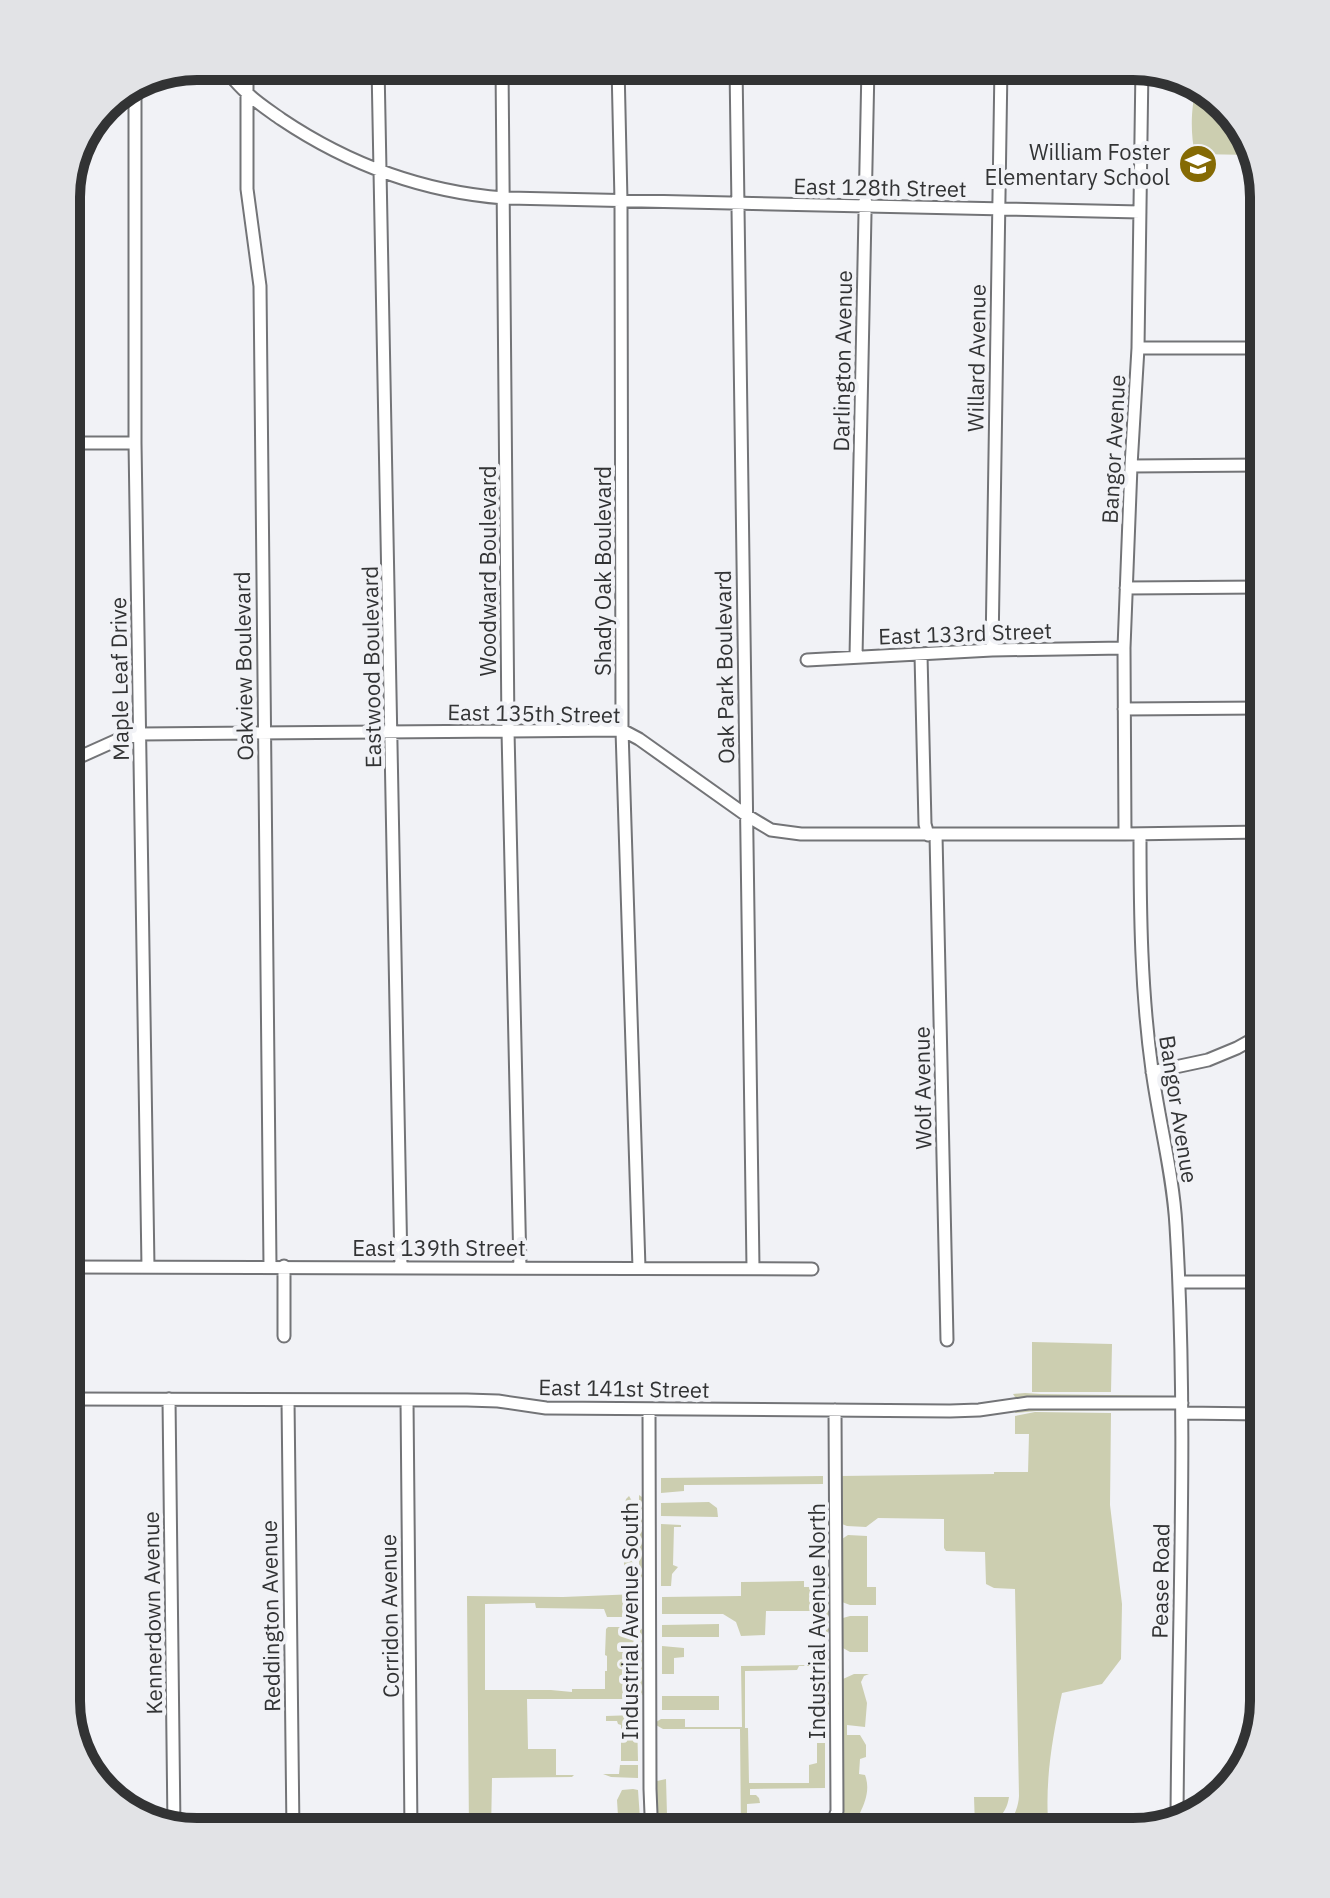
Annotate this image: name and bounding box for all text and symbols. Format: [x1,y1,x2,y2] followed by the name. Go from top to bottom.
[984,137,1170,191] place label: William Foster Elementary School
[1177,143,1219,185] school or university icon: William Foster Elementary School
[793,171,967,203] street label: East 128th Street
[826,270,858,452] street label: Darlington Avenue
[960,284,992,432] street label: Willard Avenue
[1095,374,1131,524] street label: Bangor Avenue
[473,465,502,677] street label: Woodward Boulevard
[588,466,617,676] street label: Shady Oak Boulevard
[355,566,387,768] street label: Eastwood Boulevard
[708,570,740,764] street label: Oak Park Boulevard
[227,571,259,761] street label: Oakview Boulevard
[103,597,135,761] street label: Maple Leaf Drive
[878,615,1052,651] street label: East 133rd Street
[447,697,621,729] street label: East 135th Street
[906,1026,938,1150] street label: Wolf Avenue
[1153,1033,1205,1185] street label: Bangor Avenue
[352,1233,526,1262] street label: East 139th Street
[538,1372,710,1404] street label: East 141st Street
[615,1502,644,1740] street label: Industrial Avenue South
[802,1503,831,1739] street label: Industrial Avenue North
[136,1511,168,1715] street label: Kennerdown Avenue
[254,1520,286,1712] street label: Reddington Avenue
[1144,1523,1176,1639] street label: Pease Road
[373,1534,405,1698] street label: Corridon Avenue

